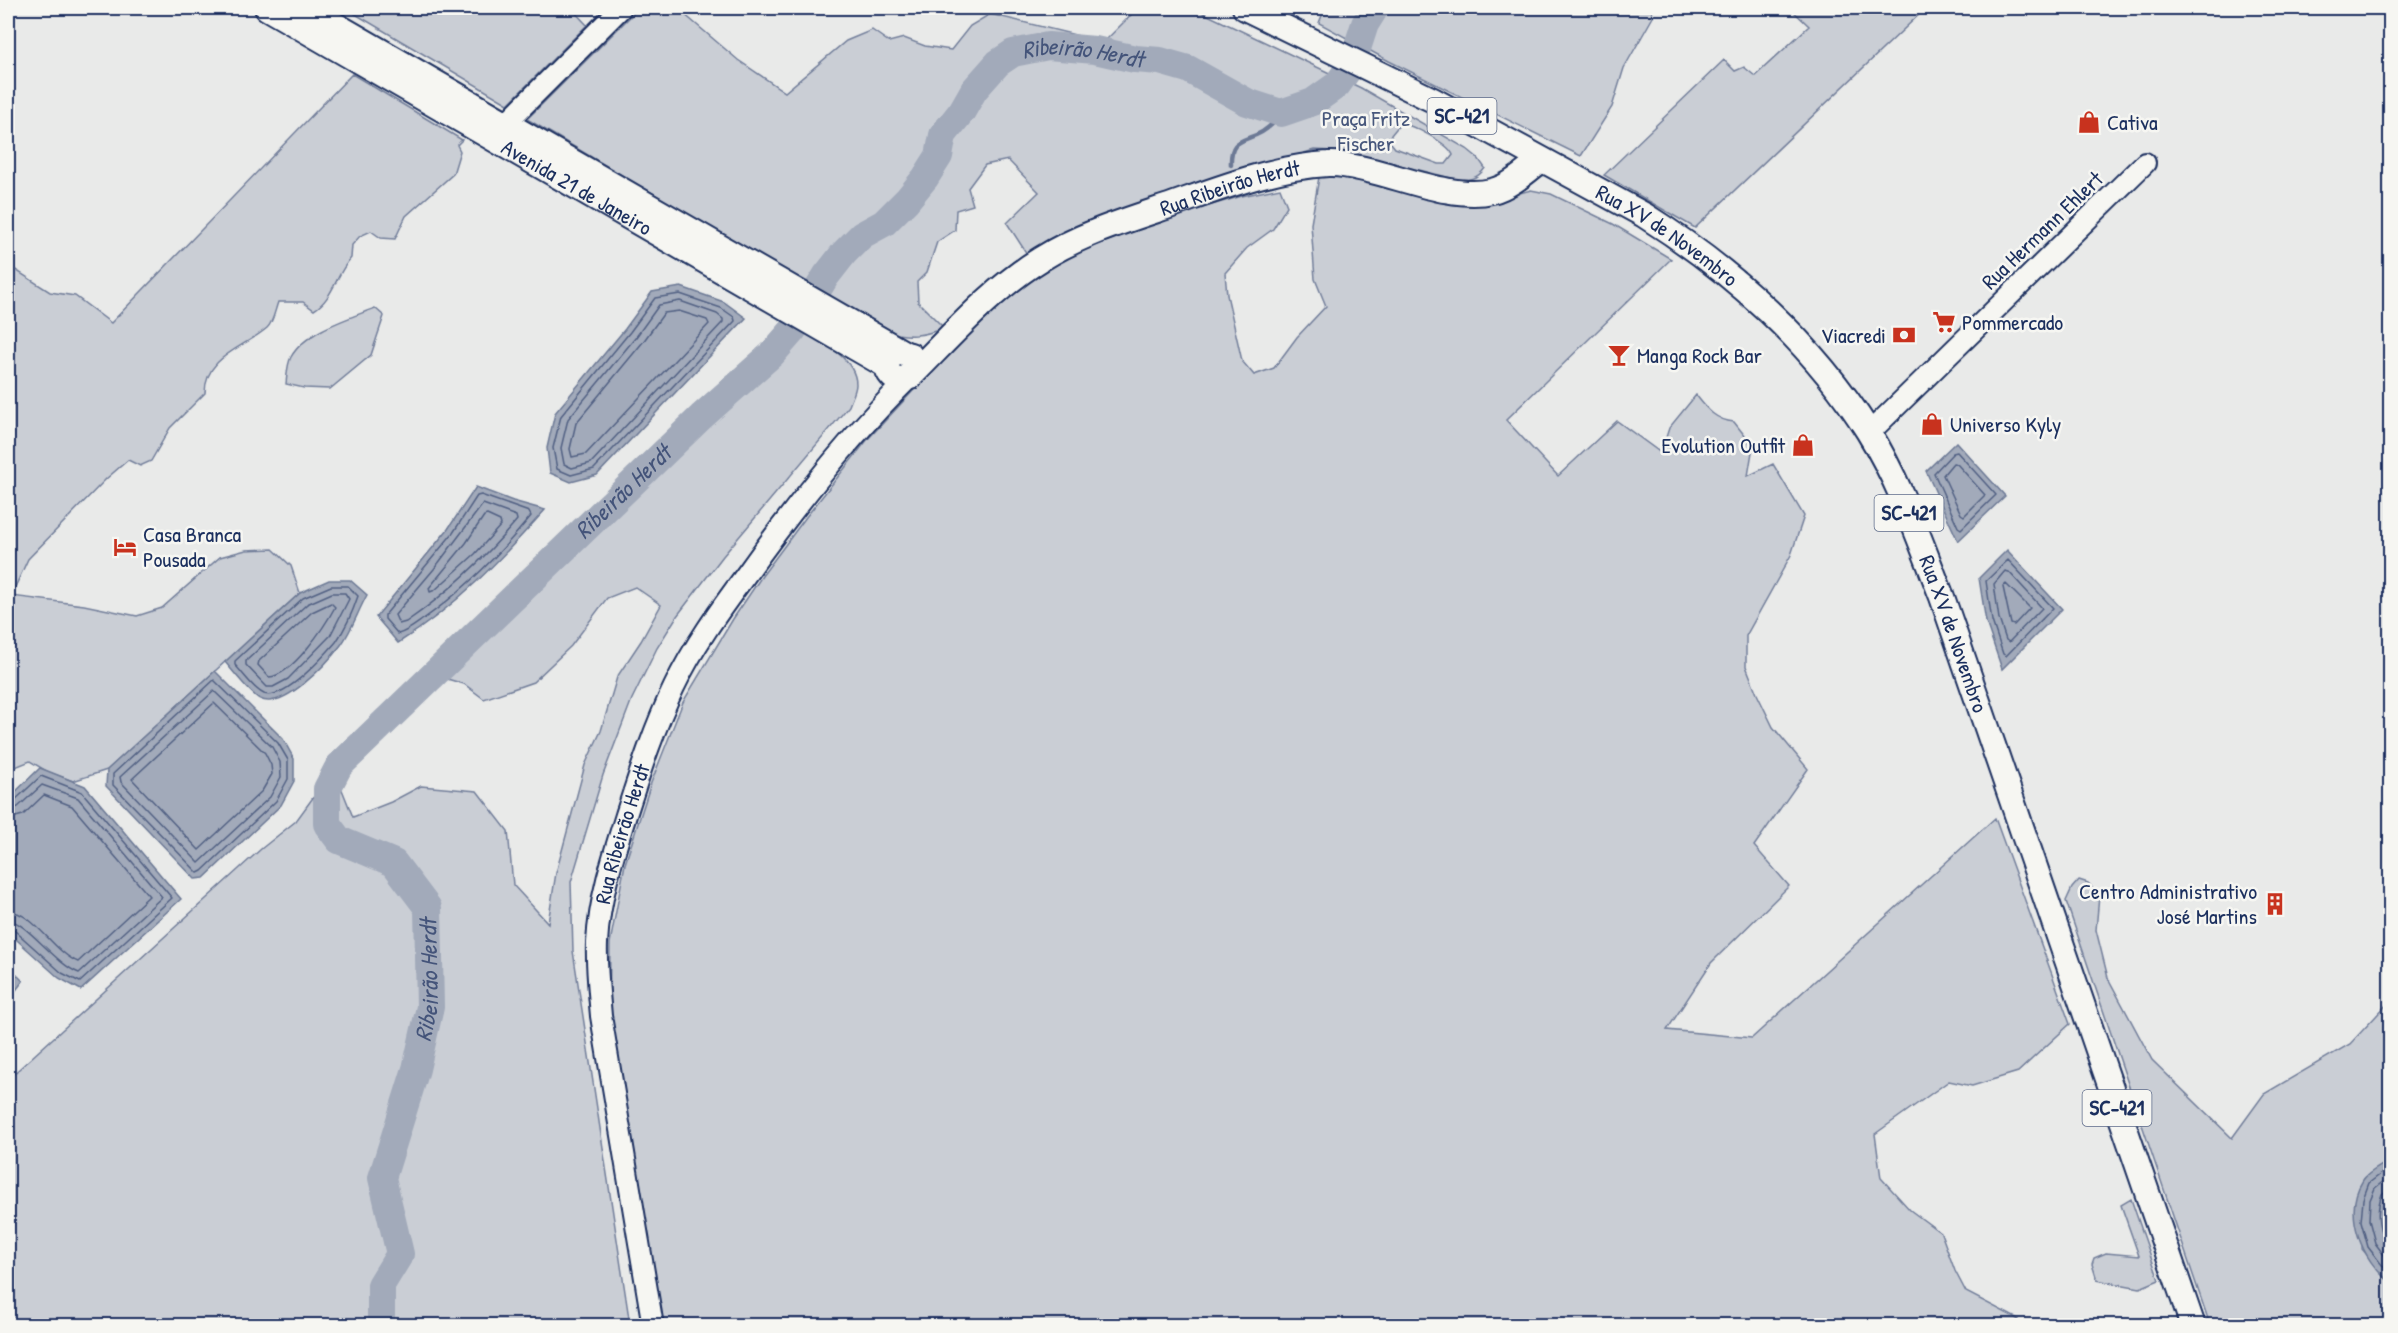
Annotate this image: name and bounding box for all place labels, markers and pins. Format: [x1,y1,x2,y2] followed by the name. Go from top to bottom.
[2107,107,2158,137] place label: Cativa
[2076,109,2102,135] shop icon: Cativa
[1962,307,2063,337] place label: Pommercado
[1931,309,1957,335] supermarket icon: Pommercado
[1821,320,1886,350] place label: Viacredi
[1891,322,1917,348] bank icon: Viacredi
[1637,340,1762,370] place label: Manga Rock Bar
[1606,342,1632,368] bar icon: Manga Rock Bar
[1950,409,2061,439] place label: Universo Kyly
[1919,411,1945,437] shop icon: Universo Kyly
[1662,430,1785,460] place label: Evolution Outfit
[1790,432,1816,458] shop icon: Evolution Outfit
[143,519,242,574] place label: Casa Branca Pousada
[112,534,138,560] hotel icon: Casa Branca Pousada
[2079,876,2257,931] place label: Centro Administrativo José Martins
[2262,891,2288,917] building icon: Centro Administrativo José Martins

